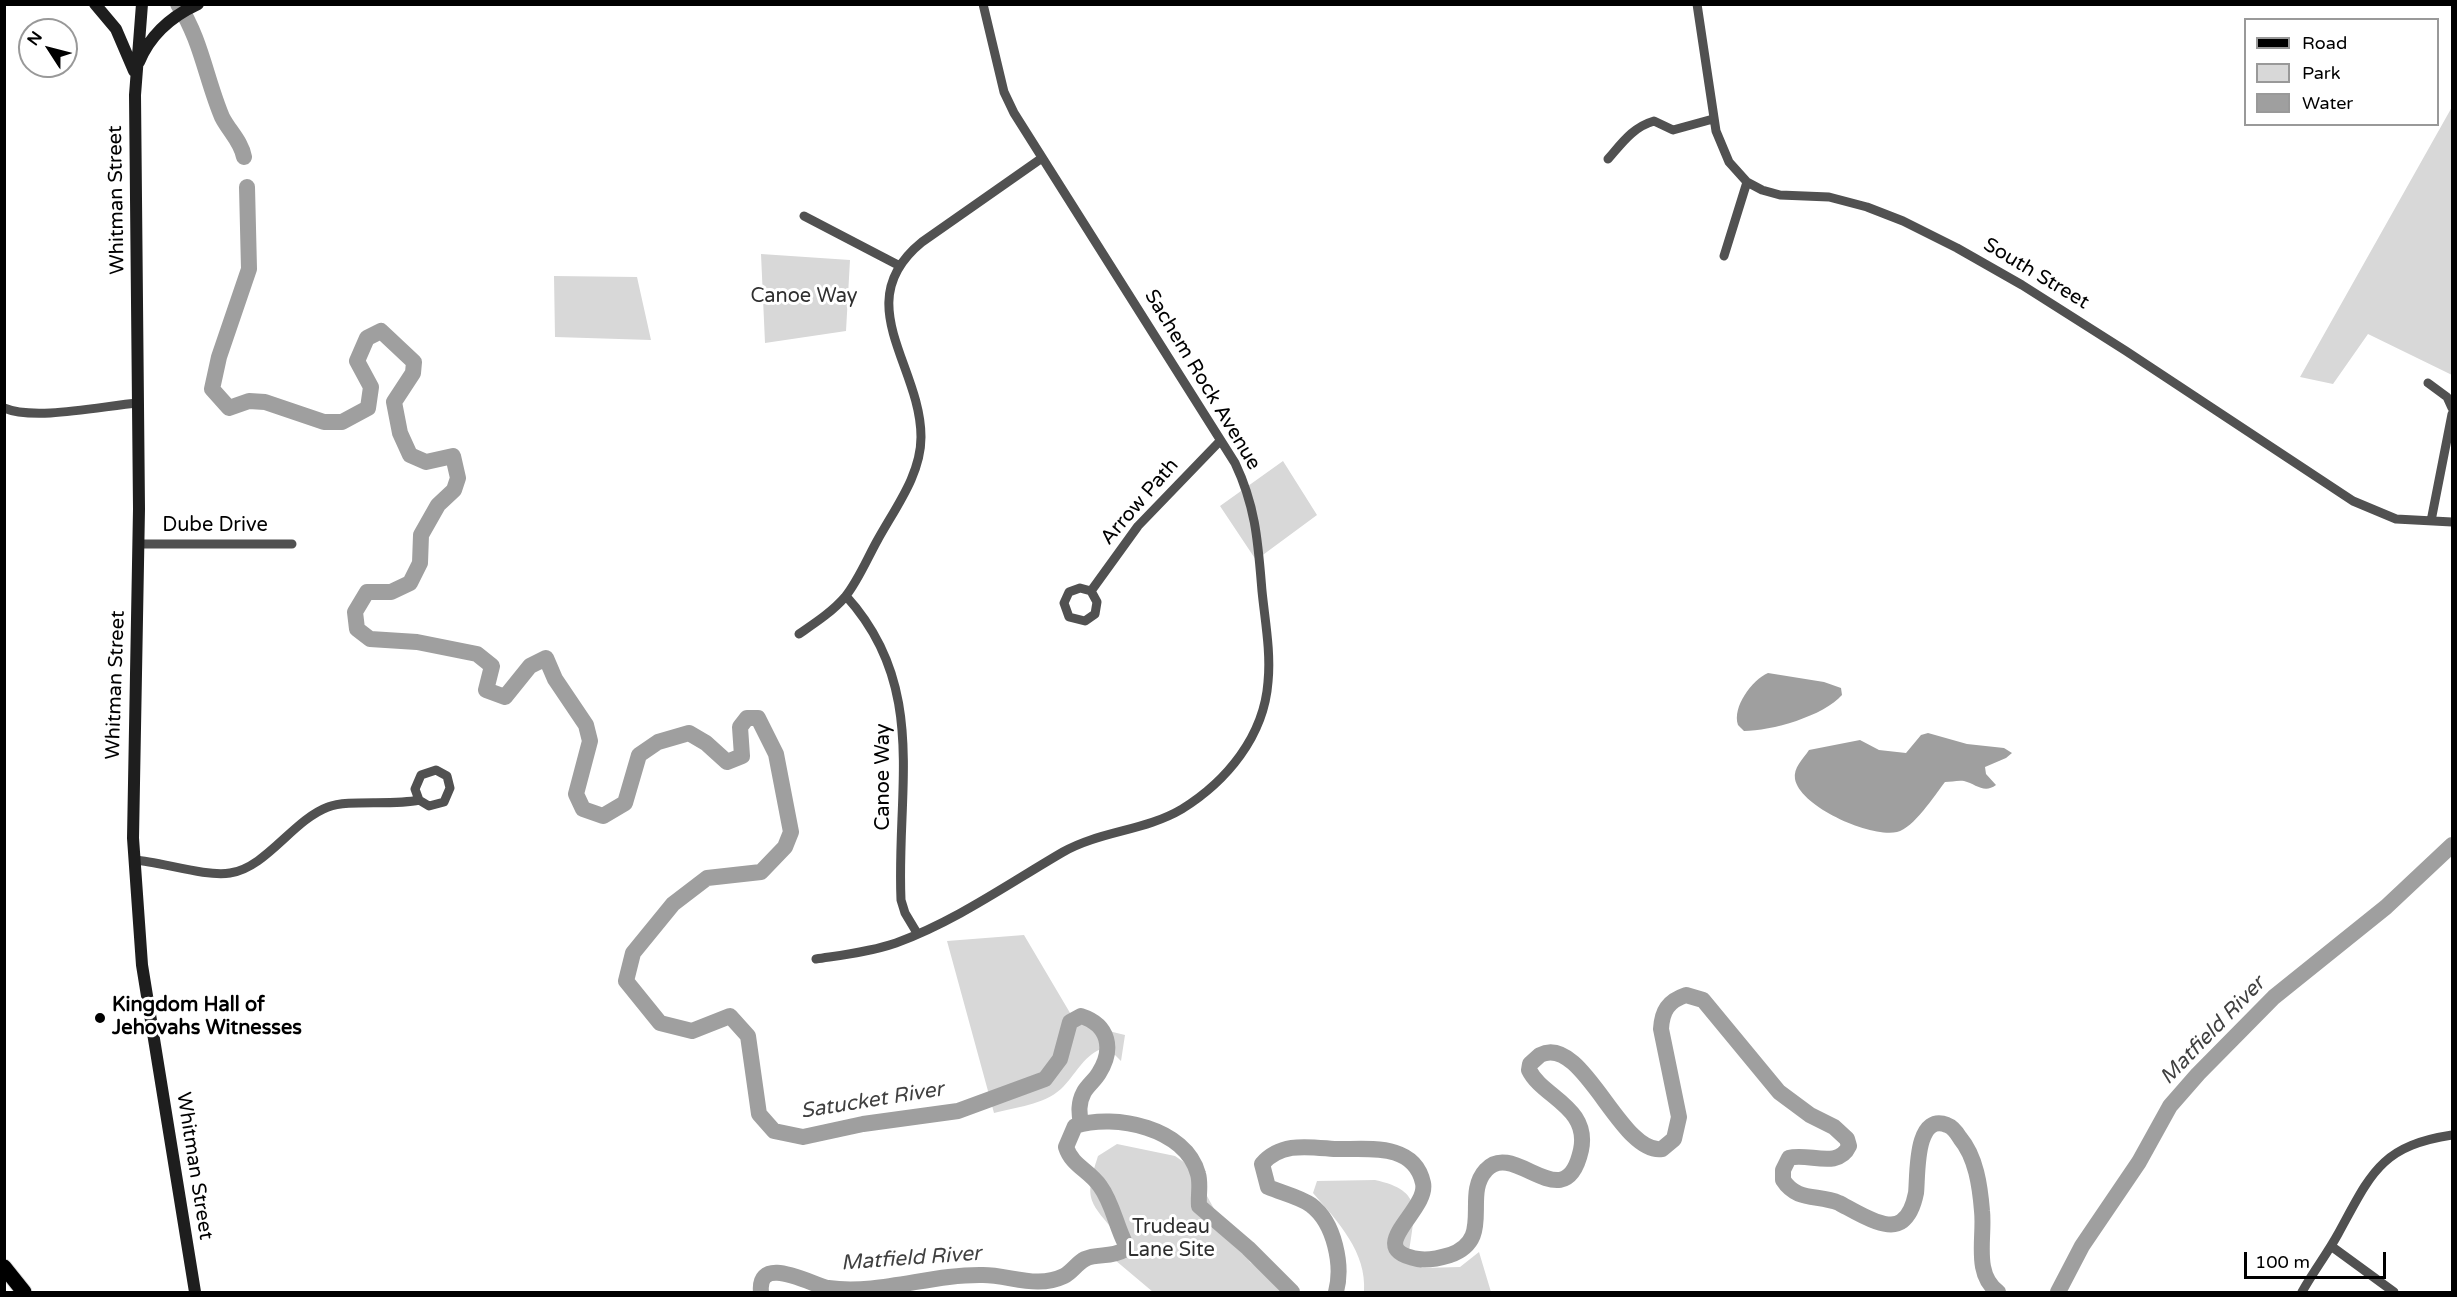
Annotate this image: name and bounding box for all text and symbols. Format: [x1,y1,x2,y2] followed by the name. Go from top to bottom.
[18,18,78,78] north arrow
[2244,18,2439,126] legend
[23,28,47,50] text: N
[2302,32,2347,54] text: Road
[2302,62,2340,84] text: Park
[2302,92,2353,114] text: Water
[104,125,130,275] street label: Whitman Street
[1979,233,2093,315] street label: South Street
[750,285,858,309] park label: Canoe Way
[1139,286,1265,474] street label: Sachem Rock Avenue
[1096,454,1184,550] street label: Arrow Path
[162,514,268,538] street label: Dube Drive
[101,610,131,760] street label: Whitman Street
[872,723,896,831] street label: Canoe Way
[2155,972,2271,1090] water label: Matfield River
[112,994,302,1041] place label: Kingdom Hall of Jehovahs Witnesses
[93,1011,107,1025] marker: Kingdom Hall of Jehovahs Witnesses
[799,1077,945,1125] water label: Satucket River
[170,1090,218,1242] street label: Whitman Street
[1127,1216,1215,1263] park label: Trudeau Lane Site
[2247,1240,2390,1278] scale bar
[840,1242,982,1276] water label: Matfield River
[2255,1251,2310,1273] text: 100 m

